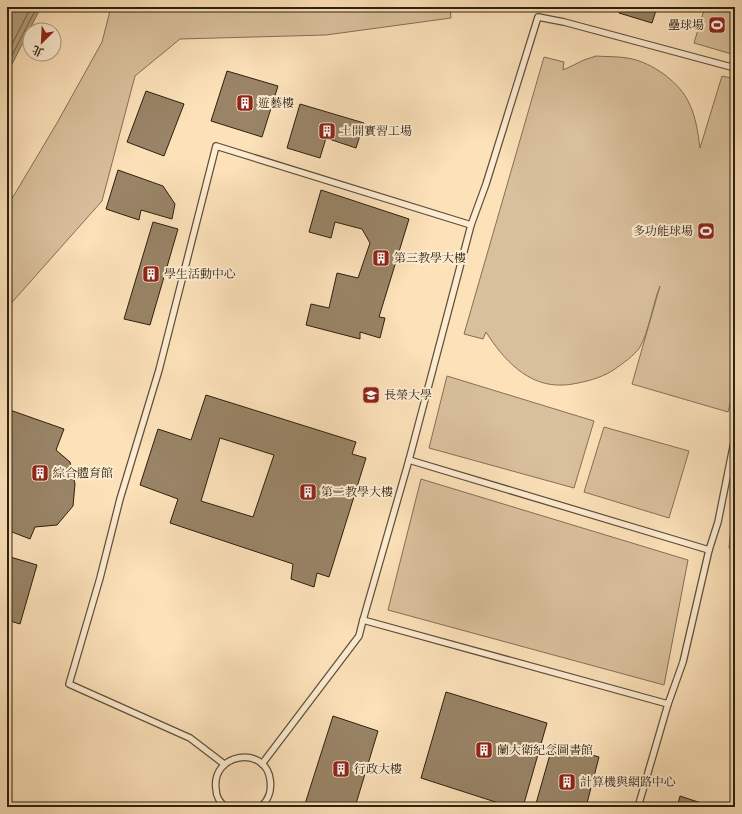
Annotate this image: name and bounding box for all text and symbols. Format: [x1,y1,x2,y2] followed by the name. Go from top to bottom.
[707,15,727,35] sports icon: 壘球場
[668,18,704,33] place label: 壘球場
[22,22,62,62] north arrow
[30,42,46,59] text: 北
[235,93,255,113] building icon: 遊藝樓
[258,96,294,111] place label: 遊藝樓
[317,121,337,141] building icon: 土開實習工場
[340,124,412,139] place label: 土開實習工場
[696,221,716,241] sports icon: 多功能球場
[633,224,693,239] place label: 多功能球場
[371,248,391,268] building icon: 第三教學大樓
[394,251,466,266] place label: 第三教學大樓
[141,264,161,284] building icon: 學生活動中心
[164,267,236,282] place label: 學生活動中心
[361,385,381,405] school or university icon: 長榮大學
[384,388,432,403] place label: 長榮大學
[30,463,50,483] building icon: 綜合體育館
[53,466,113,481] place label: 綜合體育館
[298,482,318,502] building icon: 第二教學大樓
[321,485,393,500] place label: 第二教學大樓
[474,740,494,760] building icon: 蘭大衛紀念圖書館
[497,743,593,758] place label: 蘭大衛紀念圖書館
[331,759,351,779] building icon: 行政大樓
[354,762,402,777] place label: 行政大樓
[557,772,577,792] building icon: 計算機與網路中心
[580,775,676,790] place label: 計算機與網路中心

